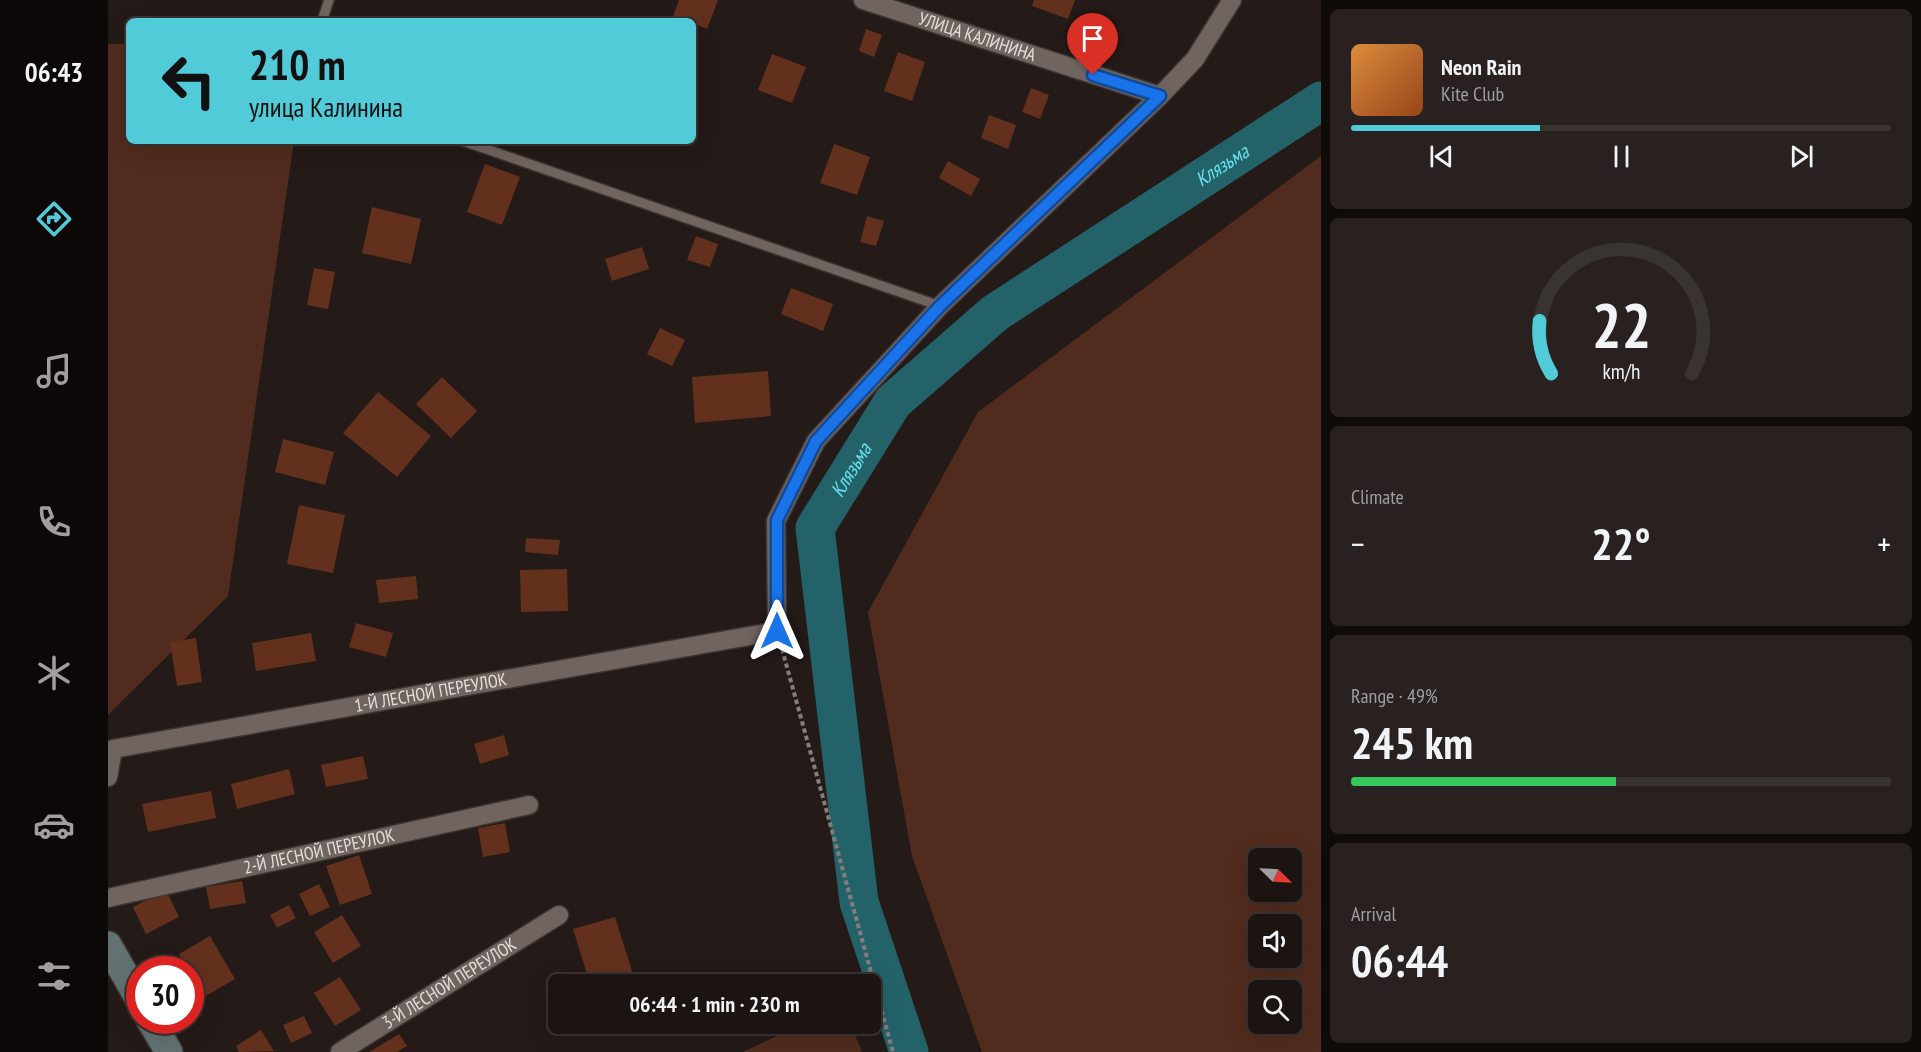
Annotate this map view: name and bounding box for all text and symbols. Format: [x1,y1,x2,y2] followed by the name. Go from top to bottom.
[916,7,1039,66] street label: УЛИЦА КАЛИНИНА
[1067,13,1118,75] pin
[1076,22,1109,55] icon: arrive
[249,37,346,92] text: 210 m
[150,42,228,120] icon: left
[1441,53,1521,81] text: Neon Rain
[25,55,83,89] text: 06:43
[1441,81,1504,107] text: Kite Club
[249,90,403,124] text: улица Калинина
[1190,138,1254,192] water label: Клязьма
[1425,140,1458,173] icon: previous
[1605,140,1638,173] icon: pause
[1785,140,1818,173] icon: next
[33,198,75,240] icon: directions
[1591,285,1651,366] text: 22
[33,350,75,392] icon: music
[1602,358,1640,386] text: km/h
[824,437,878,502] water label: Клязьма
[1351,484,1404,510] text: Climate
[33,501,75,543] icon: phone
[1591,514,1651,572] text: 22°
[1351,522,1365,565] text: −
[1877,522,1891,565] text: +
[745,599,809,663] position arrow
[33,652,75,694] icon: climate
[353,667,508,717] street label: 1-Й ЛЕСНОЙ ПЕРЕУЛОК
[1351,683,1438,709] text: Range · 49%
[1351,713,1473,771] text: 245 km
[33,804,75,846] icon: car
[241,823,397,879] street label: 2-Й ЛЕСНОЙ ПЕРЕУЛОК
[1248,848,1302,902] north arrow
[1248,848,1302,1034] map controls
[1351,901,1396,927] text: Arrival
[1248,914,1302,968] button: sound
[1351,931,1448,989] text: 06:44
[378,933,521,1034] street label: 3-Й ЛЕСНОЙ ПЕРЕУЛОК
[33,955,75,997] icon: filters
[126,956,204,1034] speed limit sign: 30
[1248,980,1302,1034] button: search
[629,990,800,1018] text: 06:44 · 1 min · 230 m

